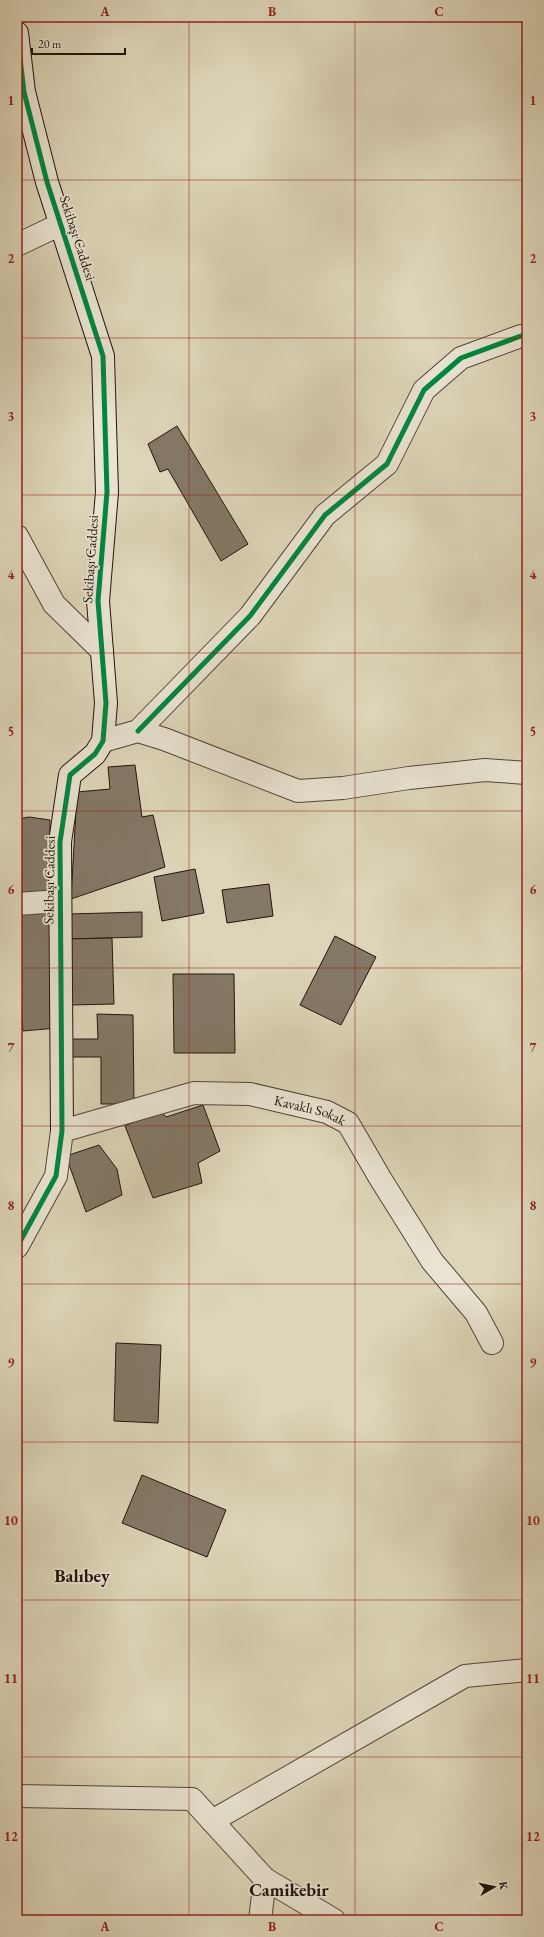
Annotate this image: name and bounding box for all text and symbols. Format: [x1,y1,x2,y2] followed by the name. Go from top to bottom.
[99,3,110,20] text: A
[268,3,276,20] text: B
[434,3,444,20] text: C
[32,30,125,56] scale bar
[38,36,62,52] text: 20 m
[8,92,15,109] text: 1
[530,92,537,109] text: 1
[56,193,100,283] street label: Sekibaşı Caddesi
[8,250,15,267] text: 2
[530,250,537,267] text: 2
[8,408,15,425] text: 3
[530,408,537,425] text: 3
[78,514,102,604] street label: Sekibaşı Caddesi
[8,566,15,583] text: 4
[530,566,537,583] text: 4
[8,723,14,740] text: 5
[530,723,536,740] text: 5
[39,835,59,924] street label: Sekibaşı Caddesi
[8,881,15,898] text: 6
[530,881,537,898] text: 6
[8,1039,15,1056] text: 7
[530,1039,537,1056] text: 7
[272,1091,350,1130] street label: Kavaklı Sokak
[8,1197,15,1214] text: 8
[530,1197,537,1214] text: 8
[8,1354,15,1371] text: 9
[530,1354,537,1371] text: 9
[4,1512,18,1529] text: 10
[526,1512,540,1529] text: 10
[54,1564,110,1587] district label: Balıbey
[4,1670,18,1687] text: 11
[526,1670,540,1687] text: 11
[4,1828,18,1845] text: 12
[526,1828,540,1845] text: 12
[474,1867,514,1907] north arrow
[249,1878,329,1901] district label: Camikebir
[496,1880,512,1891] text: K
[99,1918,110,1935] text: A
[268,1918,276,1935] text: B
[434,1918,444,1935] text: C

